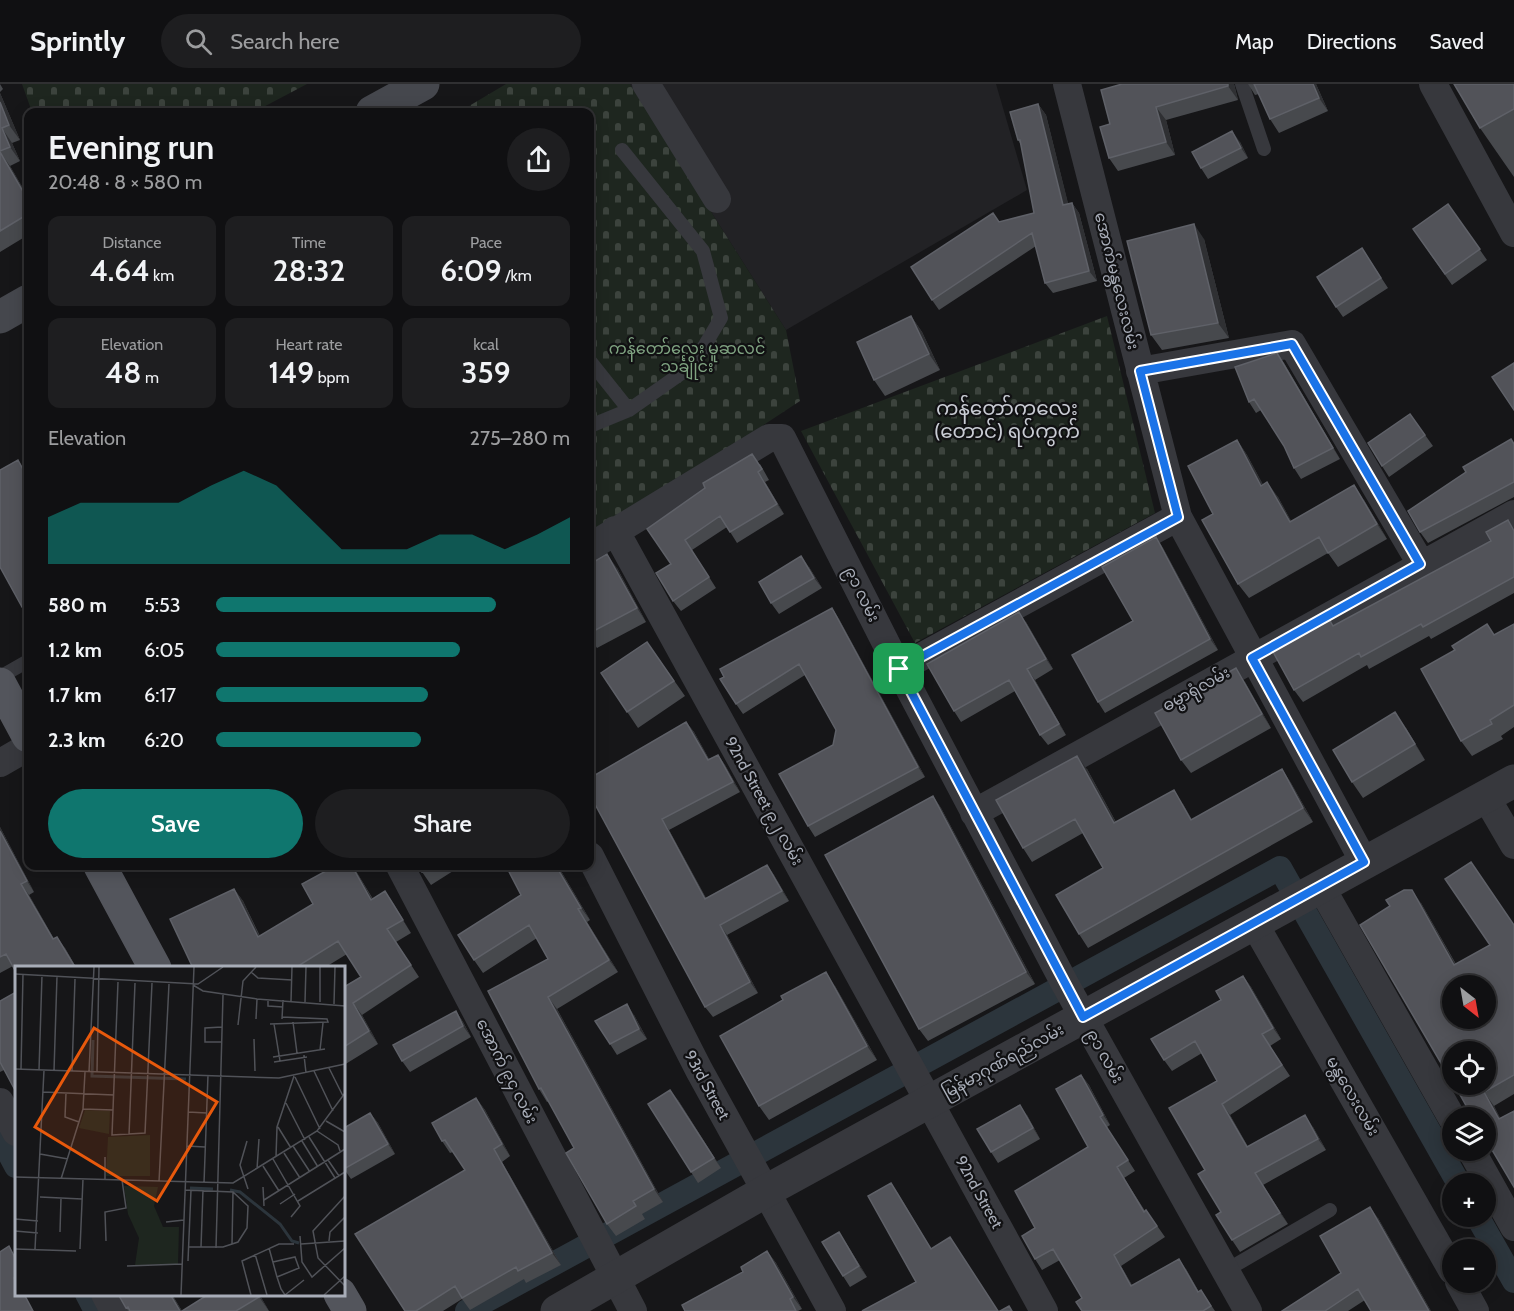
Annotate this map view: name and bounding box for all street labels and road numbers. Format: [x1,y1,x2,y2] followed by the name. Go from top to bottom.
[1087,210,1145,353] street label: အောက်မန္တလေးလမ်း
[837,562,885,627] street label: ၉၁ လမ်း
[1158,661,1235,720] street label: ဓမ္မာရုံလမ်း
[717,732,809,870] street label: 92nd Street ၉၂ လမ်း
[469,1014,543,1128] street label: အောက် ၉၄ လမ်း
[938,1018,1069,1107] street label: မြန်မာ့ဂုဏ်ရည်လမ်း
[1079,1024,1129,1089] street label: ၉၁ လမ်း
[680,1047,734,1123] street label: 93rd Street
[1319,1052,1385,1141] street label: မန္တလေးလမ်း
[951,1152,1007,1232] street label: 92nd Street

